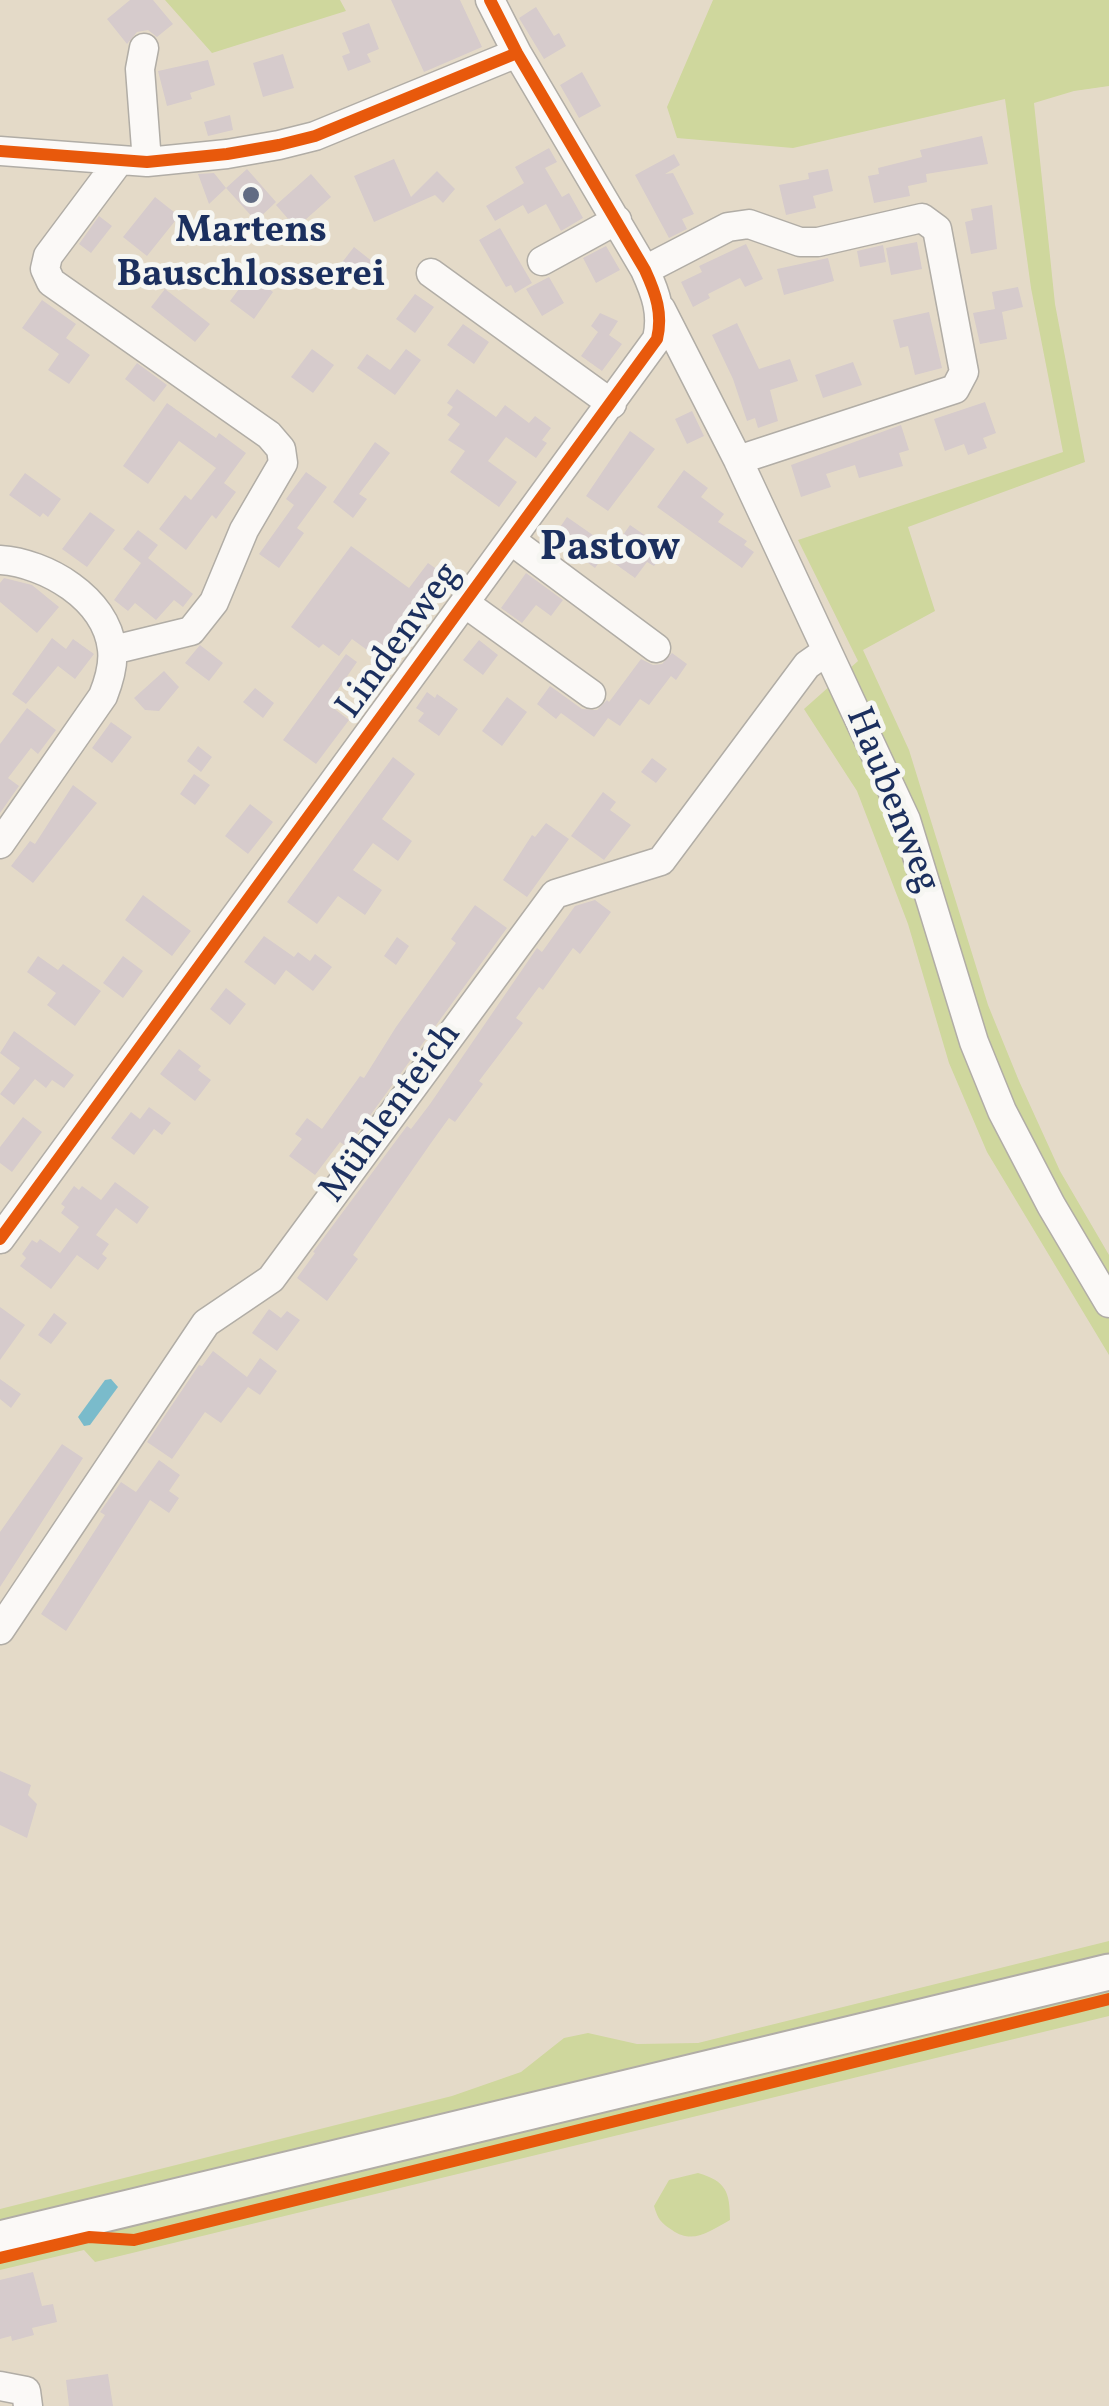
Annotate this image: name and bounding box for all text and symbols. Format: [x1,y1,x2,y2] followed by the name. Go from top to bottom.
[240,184,262,206] marker: Martens Bauschlosserei
[117,211,385,300] place label: Martens Bauschlosserei
[540,526,680,576] district label: Pastow
[329,555,473,729] street label: Lindenweg
[832,702,948,900] street label: Haubenweg
[312,1015,474,1213] street label: Mühlenteich

